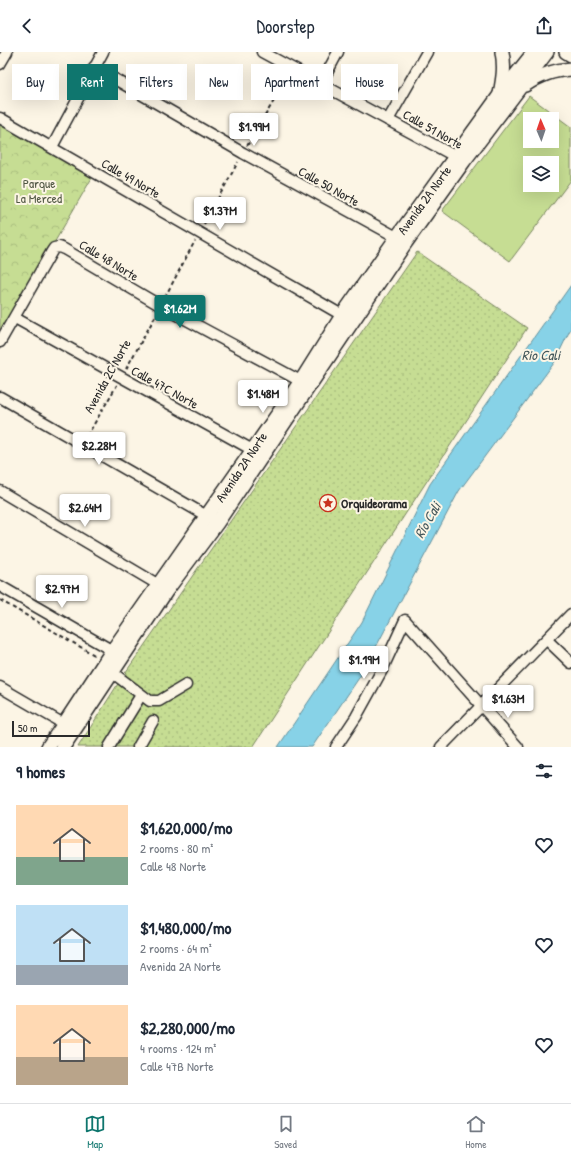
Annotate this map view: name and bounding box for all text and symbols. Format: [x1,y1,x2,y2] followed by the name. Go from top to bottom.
[257,14,314,39] text: Doorstep
[16,15,38,37] icon: back
[533,15,555,37] icon: share
[12,64,59,100] chip: Buy
[67,64,118,100] chip: Rent
[126,64,187,100] chip: Filters
[195,64,243,100] chip: New
[251,64,333,100] chip: Apartment
[341,64,398,100] chip: House
[400,105,466,153] street label: Calle 51 Norte
[523,112,559,148] north arrow
[523,112,559,192] map controls
[221,113,287,147] pin: $1.99M
[238,117,270,135] text: $1.99M
[98,154,164,202] street label: Calle 49 Norte
[523,156,559,192] button: layers
[295,162,363,210] street label: Calle 50 Norte
[393,162,455,238] street label: Avenida 2A Norte
[16,174,62,207] park label: Parque La Merced
[187,197,253,231] pin: $1.37M
[203,201,237,219] text: $1.37M
[76,235,142,285] street label: Calle 48 Norte
[147,295,213,329] pin: $1.62M
[163,299,197,317] text: $1.62M
[79,336,135,416] street label: Avenida 2C Norte
[522,345,562,364] water label: Rio Cali
[128,361,202,413] street label: Calle 47C Norte
[230,380,296,414] pin: $1.48M
[247,384,279,402] text: $1.48M
[211,428,271,506] street label: Avenida 2A Norte
[66,432,132,466] pin: $2.28M
[82,436,116,454] text: $2.28M
[318,493,338,513] place icon: Orquideorama
[52,494,118,528] pin: $2.64M
[341,494,408,513] place label: Orquideorama
[409,497,446,541] water label: Río Cali
[68,498,102,516] text: $2.64M
[29,575,95,609] pin: $2.97M
[45,579,79,597] text: $2.97M
[331,646,397,680] pin: $1.19M
[348,650,380,668] text: $1.19M
[475,685,541,719] pin: $1.63M
[492,689,524,707] text: $1.63M
[12,719,90,738] scale bar
[18,721,38,735] text: 50 m
[16,760,65,783] text: 9 homes
[533,760,555,782] icon: filters
[140,816,232,839] text: $1,620,000/mo
[48,821,96,869] icon: home
[533,834,555,856] icon: heart
[140,839,213,857] text: 2 rooms · 80 m²
[140,857,206,875] text: Calle 48 Norte
[140,916,231,939] text: $1,480,000/mo
[48,921,96,969] icon: home
[533,934,555,956] icon: heart
[140,939,212,957] text: 2 rooms · 64 m²
[140,957,221,975] text: Avenida 2A Norte
[140,1016,235,1039] text: $2,280,000/mo
[48,1021,96,1069] icon: home
[533,1034,555,1056] icon: heart
[140,1039,216,1057] text: 4 rooms · 124 m²
[140,1057,214,1075] text: Calle 47B Norte
[84,1113,106,1151] tab: Map
[274,1113,297,1151] tab: Saved
[465,1113,487,1151] tab: Home

